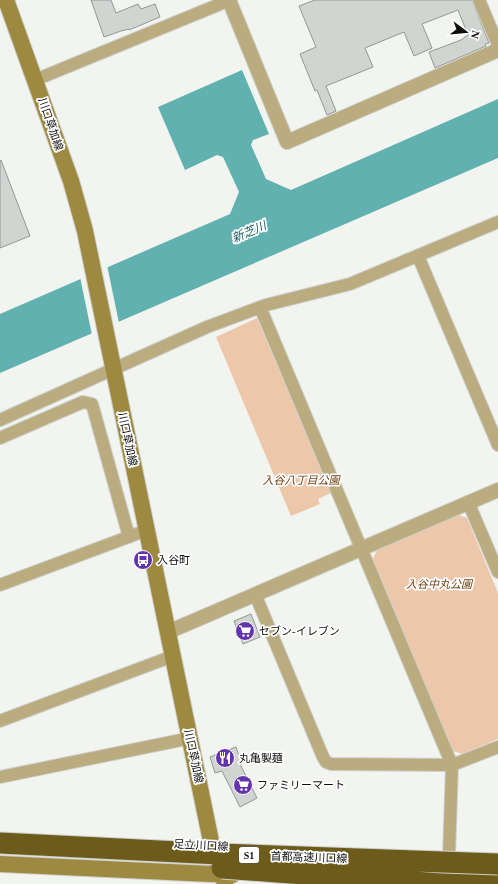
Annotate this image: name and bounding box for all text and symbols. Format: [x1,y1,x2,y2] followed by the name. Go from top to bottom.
[446,12,486,52] north arrow
[469,29,482,40] text: N
[36,96,66,152] street label: 川口草加線
[230,218,270,245] water label: 新芝川
[116,411,140,467] street label: 川口草加線
[263,474,341,486] park label: 入谷八丁目公園
[132,549,154,571] bus stop icon: 入谷町
[157,554,190,566] place label: 入谷町
[406,578,474,590] park label: 入谷中丸公園
[234,620,256,642] supermarket icon: セブン-イレブン
[259,625,340,637] place label: セブン-イレブン
[182,728,206,784] street label: 川口草加線
[214,747,236,769] restaurant icon: 丸亀製麺
[239,752,283,764] place label: 丸亀製麺
[232,774,254,796] supermarket icon: ファミリーマート
[257,779,345,791] place label: ファミリーマート
[173,838,229,852] street label: 足立川口線
[239,847,259,863] road number: S1
[270,850,348,864] street label: 首都高速川口線

